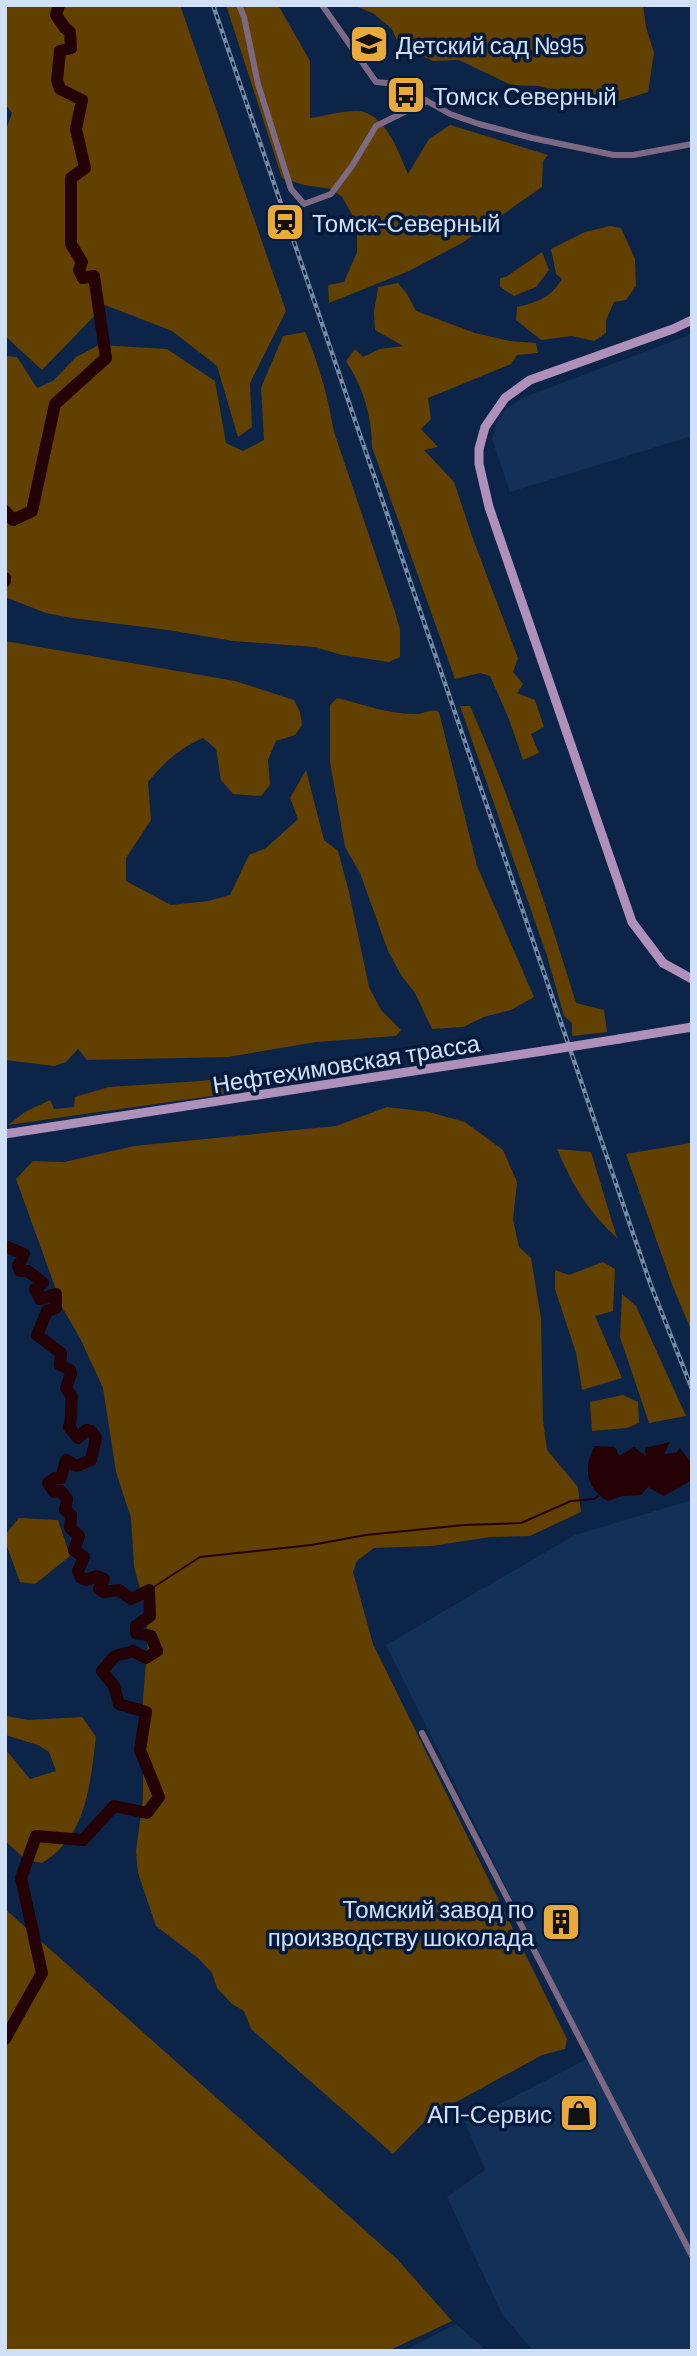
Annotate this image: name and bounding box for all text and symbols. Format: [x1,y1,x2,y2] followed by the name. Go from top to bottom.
[348,23,390,65] school or university icon: Детский сад №95
[396,30,584,59] place label: Детский сад №95
[385,74,427,116] bus stop icon: Томск Северный
[433,81,617,110] place label: Томск Северный
[264,201,306,243] station icon: Томск-Северный
[312,208,500,237] place label: Томск-Северный
[210,1027,482,1098] street label: Нефтехимовская трасса
[268,1894,535,1951] place label: Томский завод по производству шоколада
[540,1901,582,1943] building icon: Томский завод по производству шоколада
[558,2092,600,2134] shop icon: АП-Сервис
[427,2099,552,2128] place label: АП-Сервис

